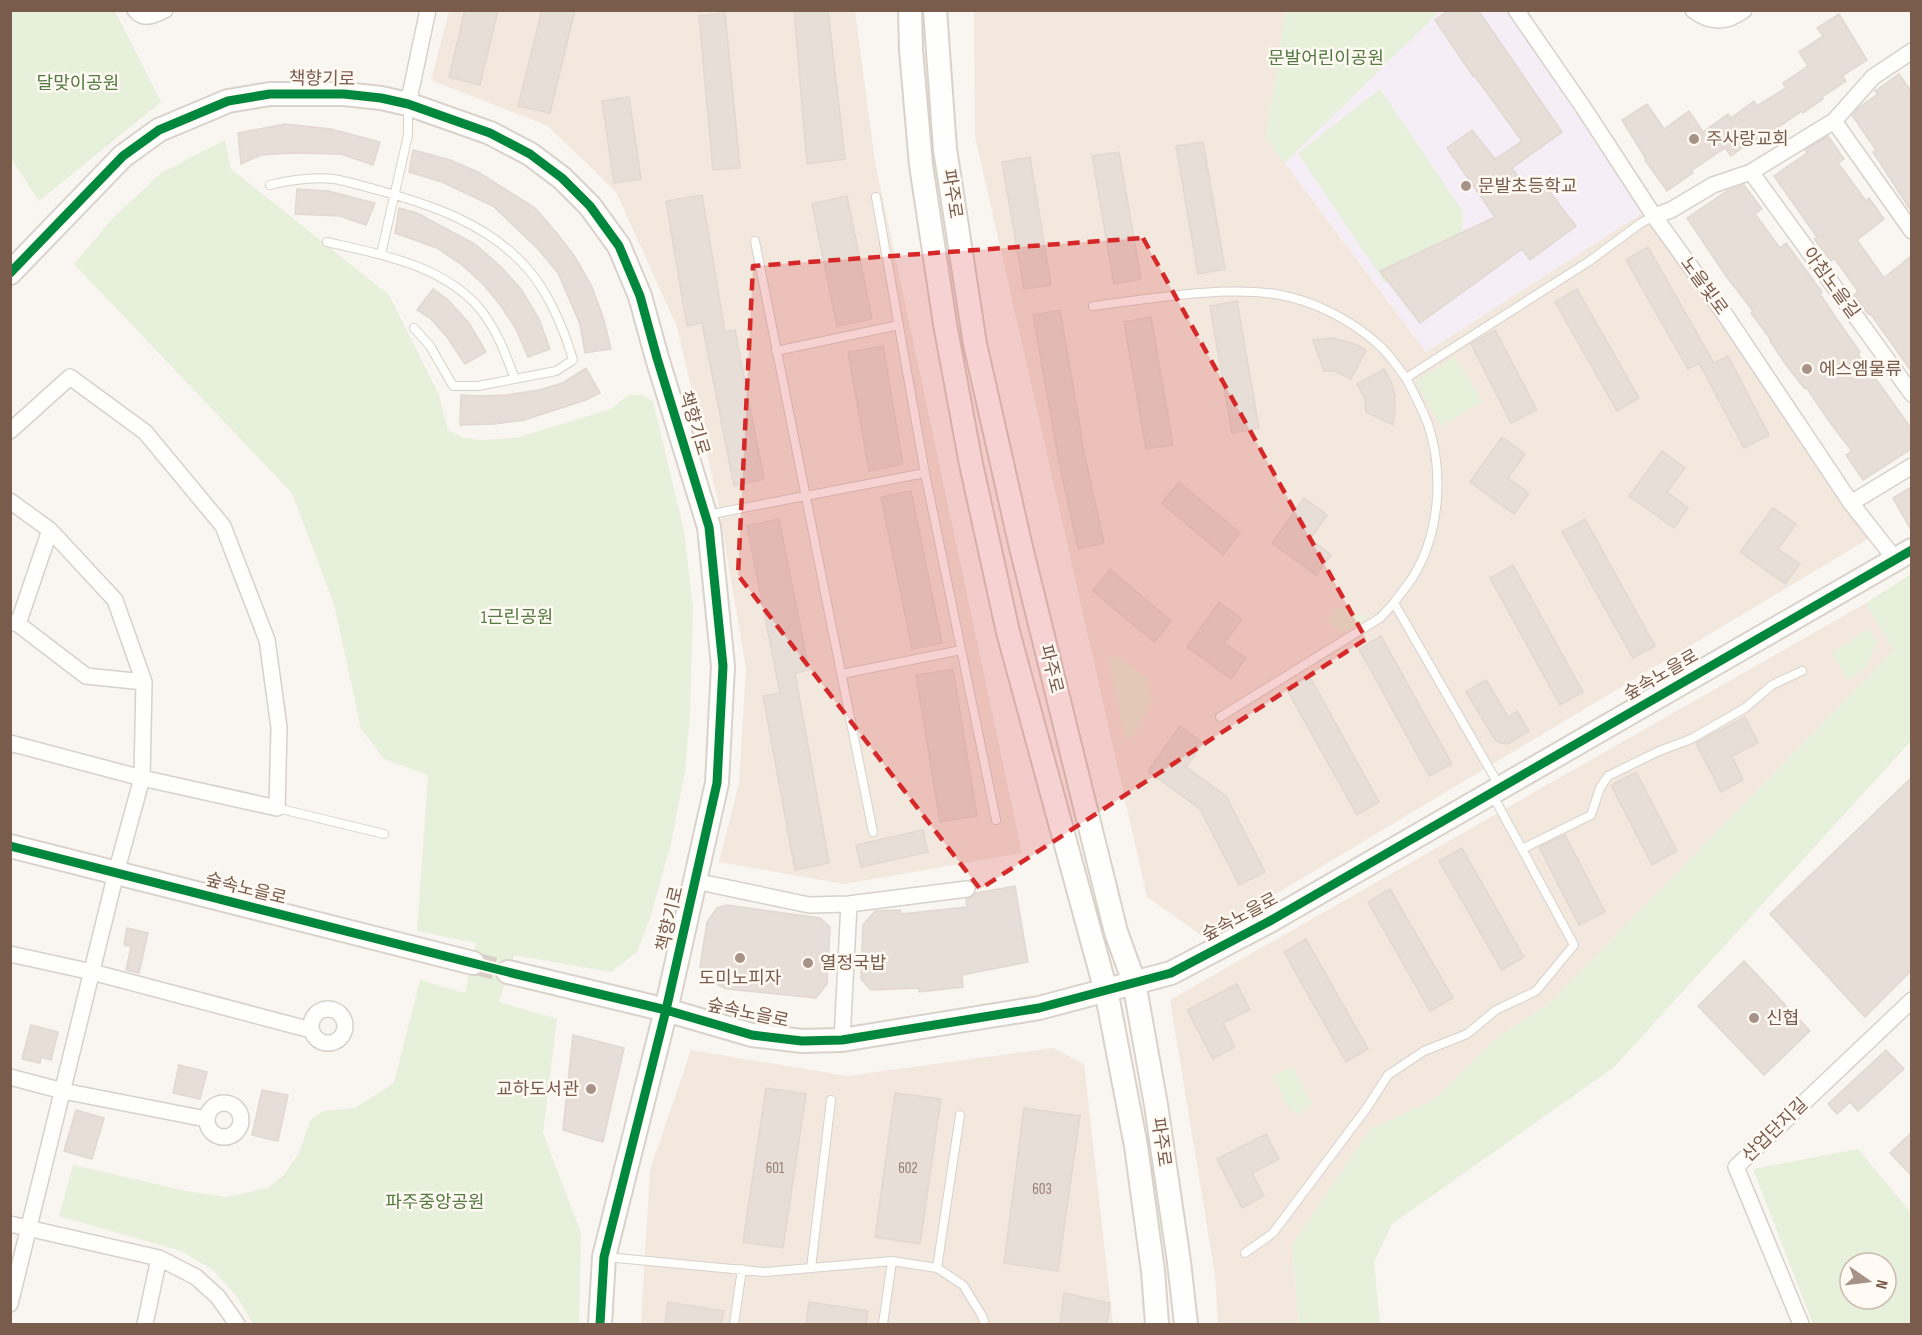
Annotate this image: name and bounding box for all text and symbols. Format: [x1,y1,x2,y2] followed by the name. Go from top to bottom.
[1268,48,1384,69] park label: 문발어린이공원
[289,68,355,90] street label: 책향기로
[37,73,119,94] park label: 달맞이공원
[1706,129,1789,150] place label: 주사랑교회
[1687,132,1701,146] marker: 주사랑교회
[938,168,966,220] street label: 파주로
[1478,176,1577,197] place label: 문발초등학교
[1459,179,1473,193] marker: 문발초등학교
[1798,243,1864,323] street label: 아침노을길
[1676,253,1732,319] street label: 노을빛로
[1819,359,1902,380] place label: 에스엠물류
[1800,362,1814,376] marker: 에스엠물류
[674,388,714,458] street label: 책향기로
[481,607,553,628] park label: 1근린공원
[1035,642,1067,696] street label: 파주로
[1620,645,1702,705] street label: 숲속노을로
[203,869,289,909] street label: 숲속노을로
[652,884,688,954] street label: 책향기로
[1199,888,1281,946] street label: 숲속노을로
[733,951,747,965] marker: 도미노피자
[820,953,886,974] place label: 열정국밥
[801,956,815,970] marker: 열정국밥
[699,968,782,989] place label: 도미노피자
[705,994,791,1032] street label: 숲속노을로
[1766,1008,1799,1029] place label: 신협
[1747,1011,1761,1025] marker: 신협
[496,1079,579,1100] place label: 교하도서관
[584,1082,598,1096] marker: 교하도서관
[1738,1094,1812,1166] street label: 산업단지길
[1147,1116,1175,1168] street label: 파주로
[766,1159,785,1178] house number: 601
[898,1159,918,1178] house number: 602
[1032,1180,1052,1199] house number: 603
[385,1192,485,1213] park label: 파주중앙공원
[1838,1251,1898,1311] north arrow
[1871,1278,1891,1291] text: N

